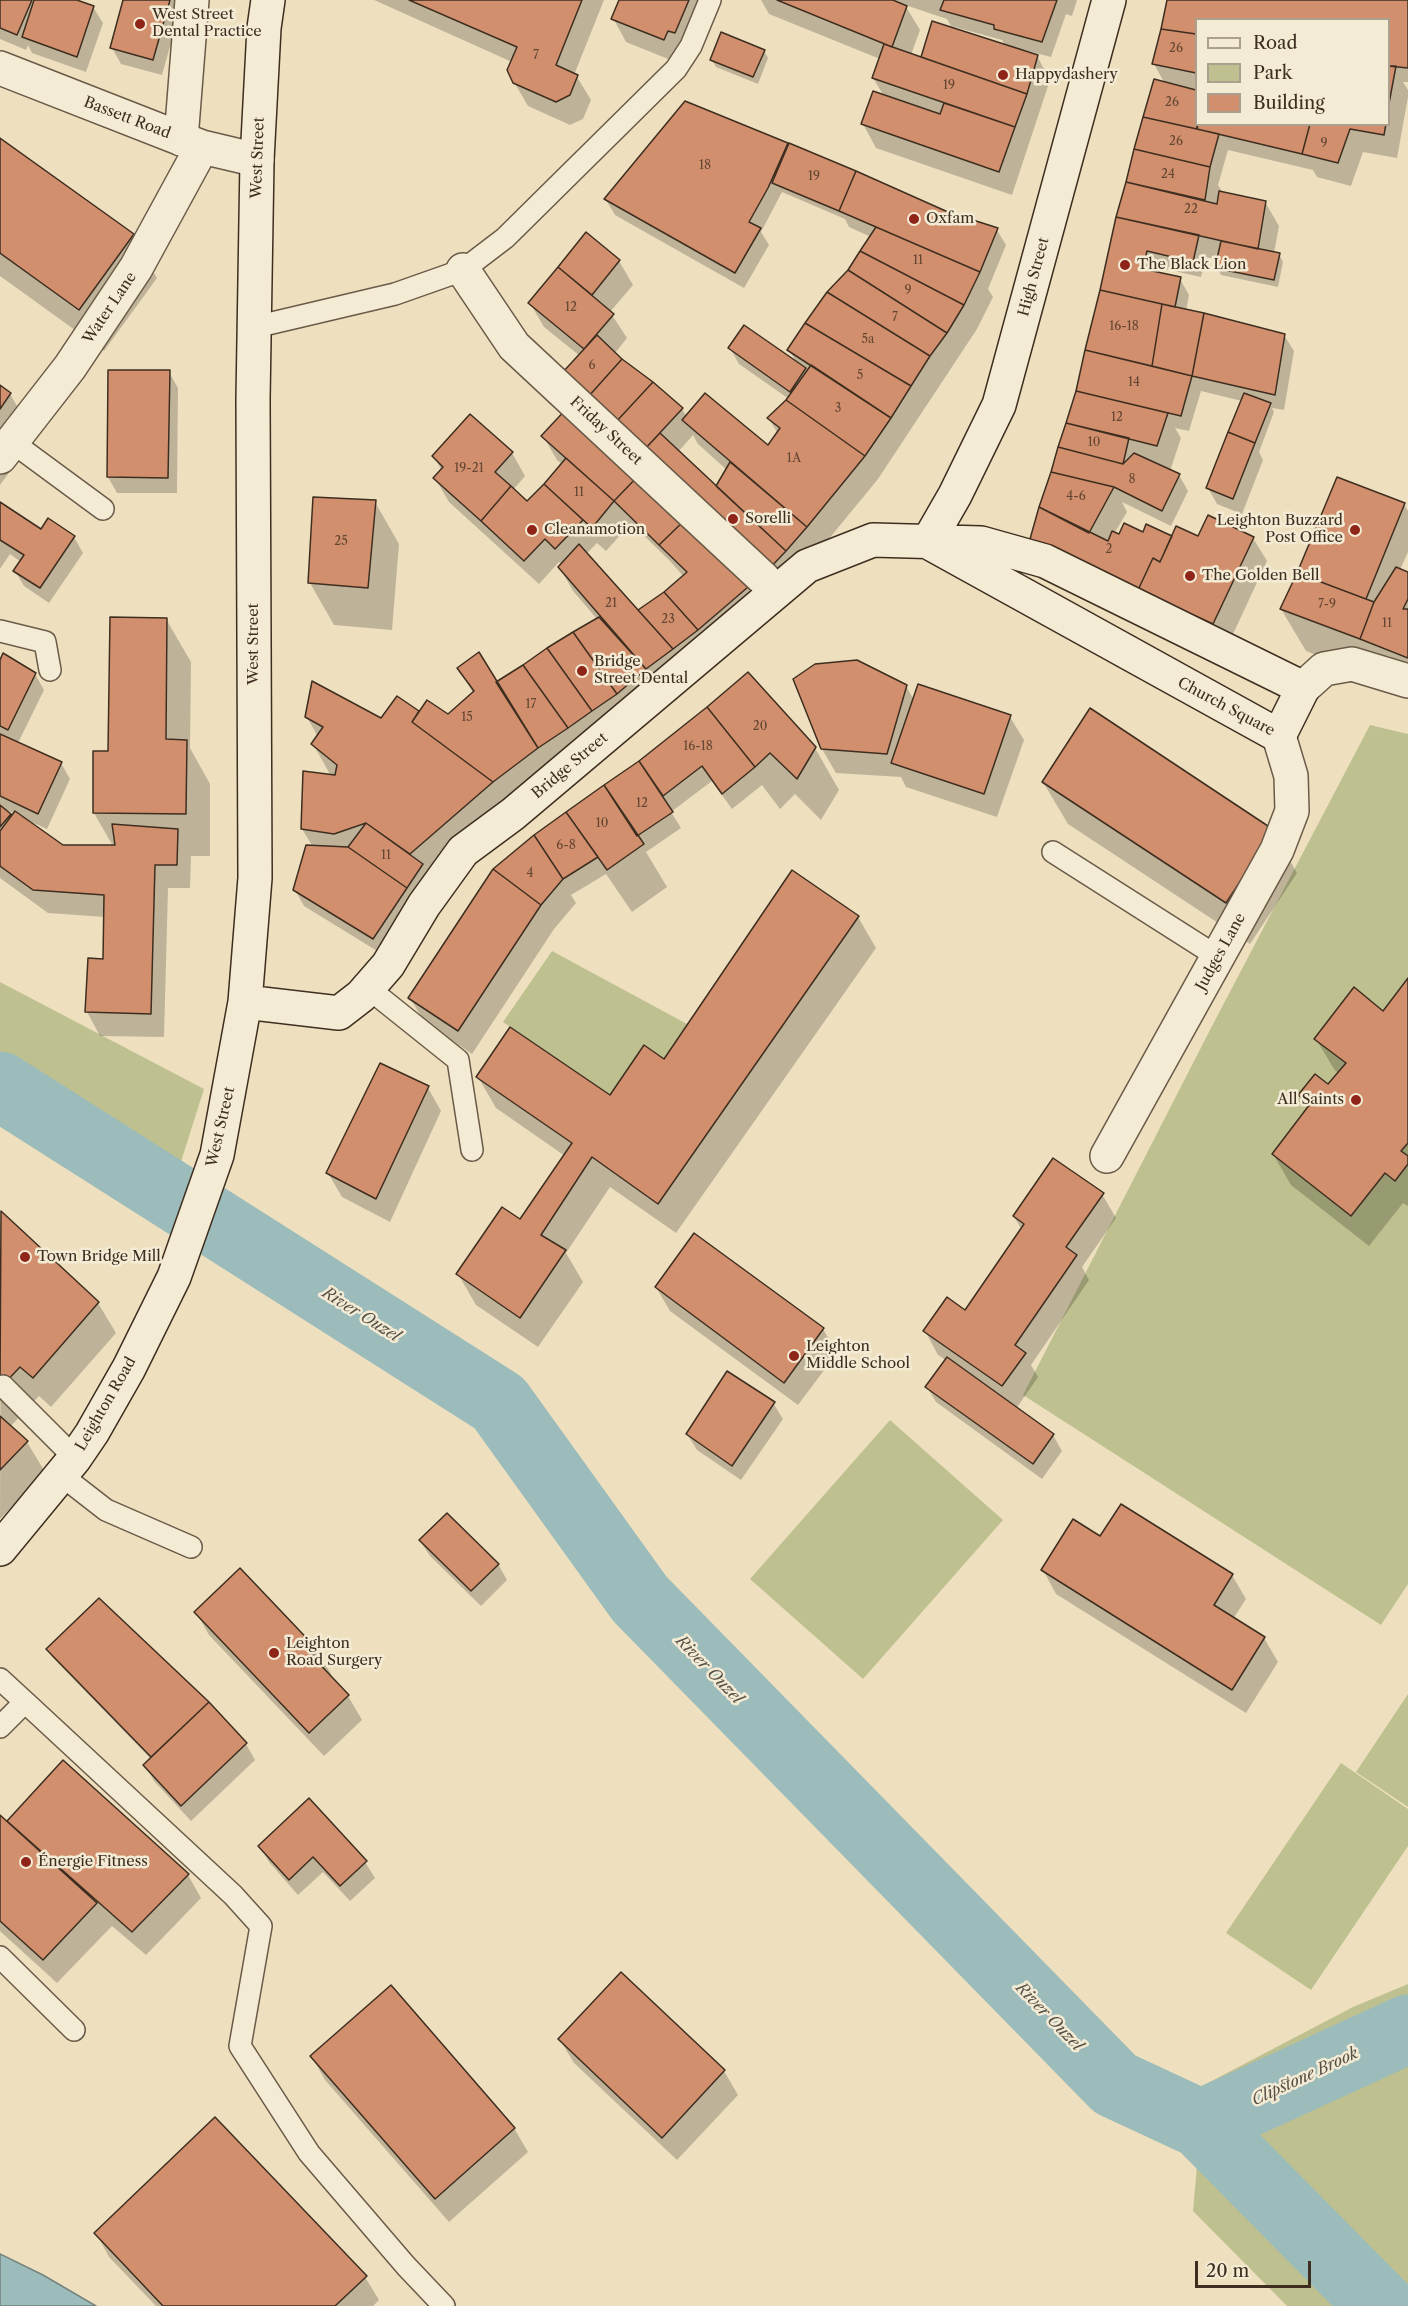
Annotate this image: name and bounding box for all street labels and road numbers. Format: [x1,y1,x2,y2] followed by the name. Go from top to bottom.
[81,93,173,143] street label: Bassett Road
[248,117,268,199] street label: West Street
[1015,235,1053,319] street label: High Street
[79,269,141,347] street label: Water Lane
[566,393,646,469] street label: Friday Street
[245,603,263,685] street label: West Street
[1174,674,1278,740] street label: Church Square
[529,729,611,803] street label: Bridge Street
[1192,910,1250,994] street label: Judges Lane
[203,1085,239,1169] street label: West Street
[72,1354,140,1454] street label: Leighton Road

